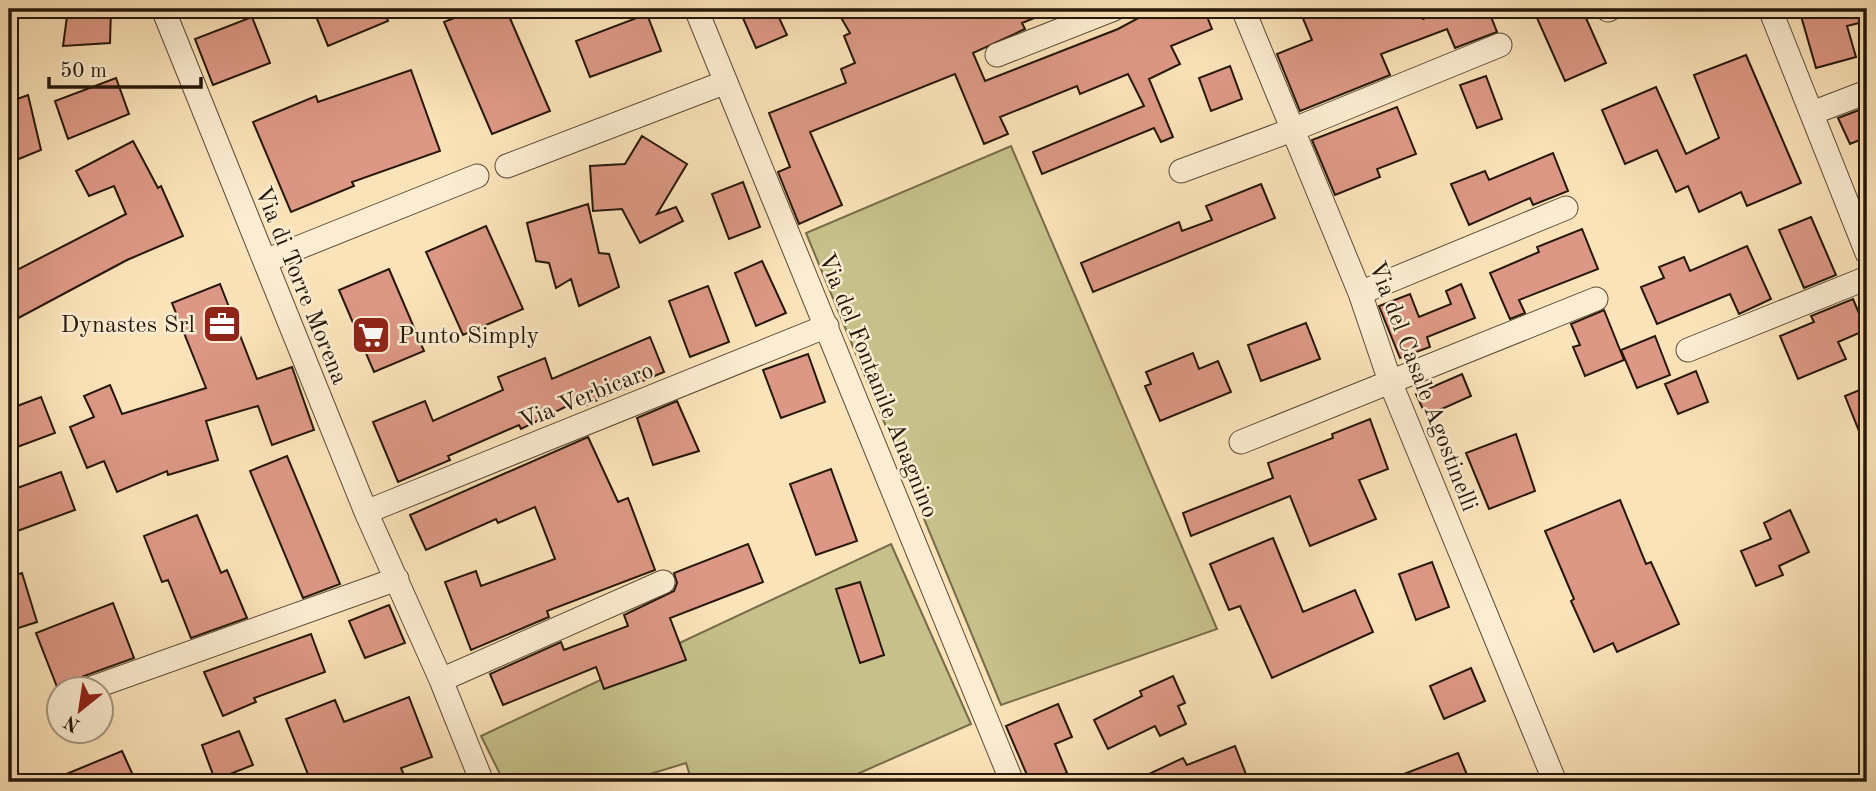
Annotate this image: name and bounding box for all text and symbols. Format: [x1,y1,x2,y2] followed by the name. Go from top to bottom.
[49,46,201,90] scale bar
[60,61,107,82] text: 50 m
[250,184,351,388] street label: Via di Torre Morena
[813,250,941,521] street label: Via del Fontanile Anagnino
[1363,258,1481,515] street label: Via del Casale Agostinelli
[201,303,243,345] office icon: Dynastes Srl
[61,314,195,338] place label: Dynastes Srl
[350,314,392,356] supermarket icon: Punto Simply
[398,325,539,349] place label: Punto Simply
[516,359,657,435] street label: Via Verbicaro
[46,676,116,746] north arrow
[61,710,84,734] text: N

